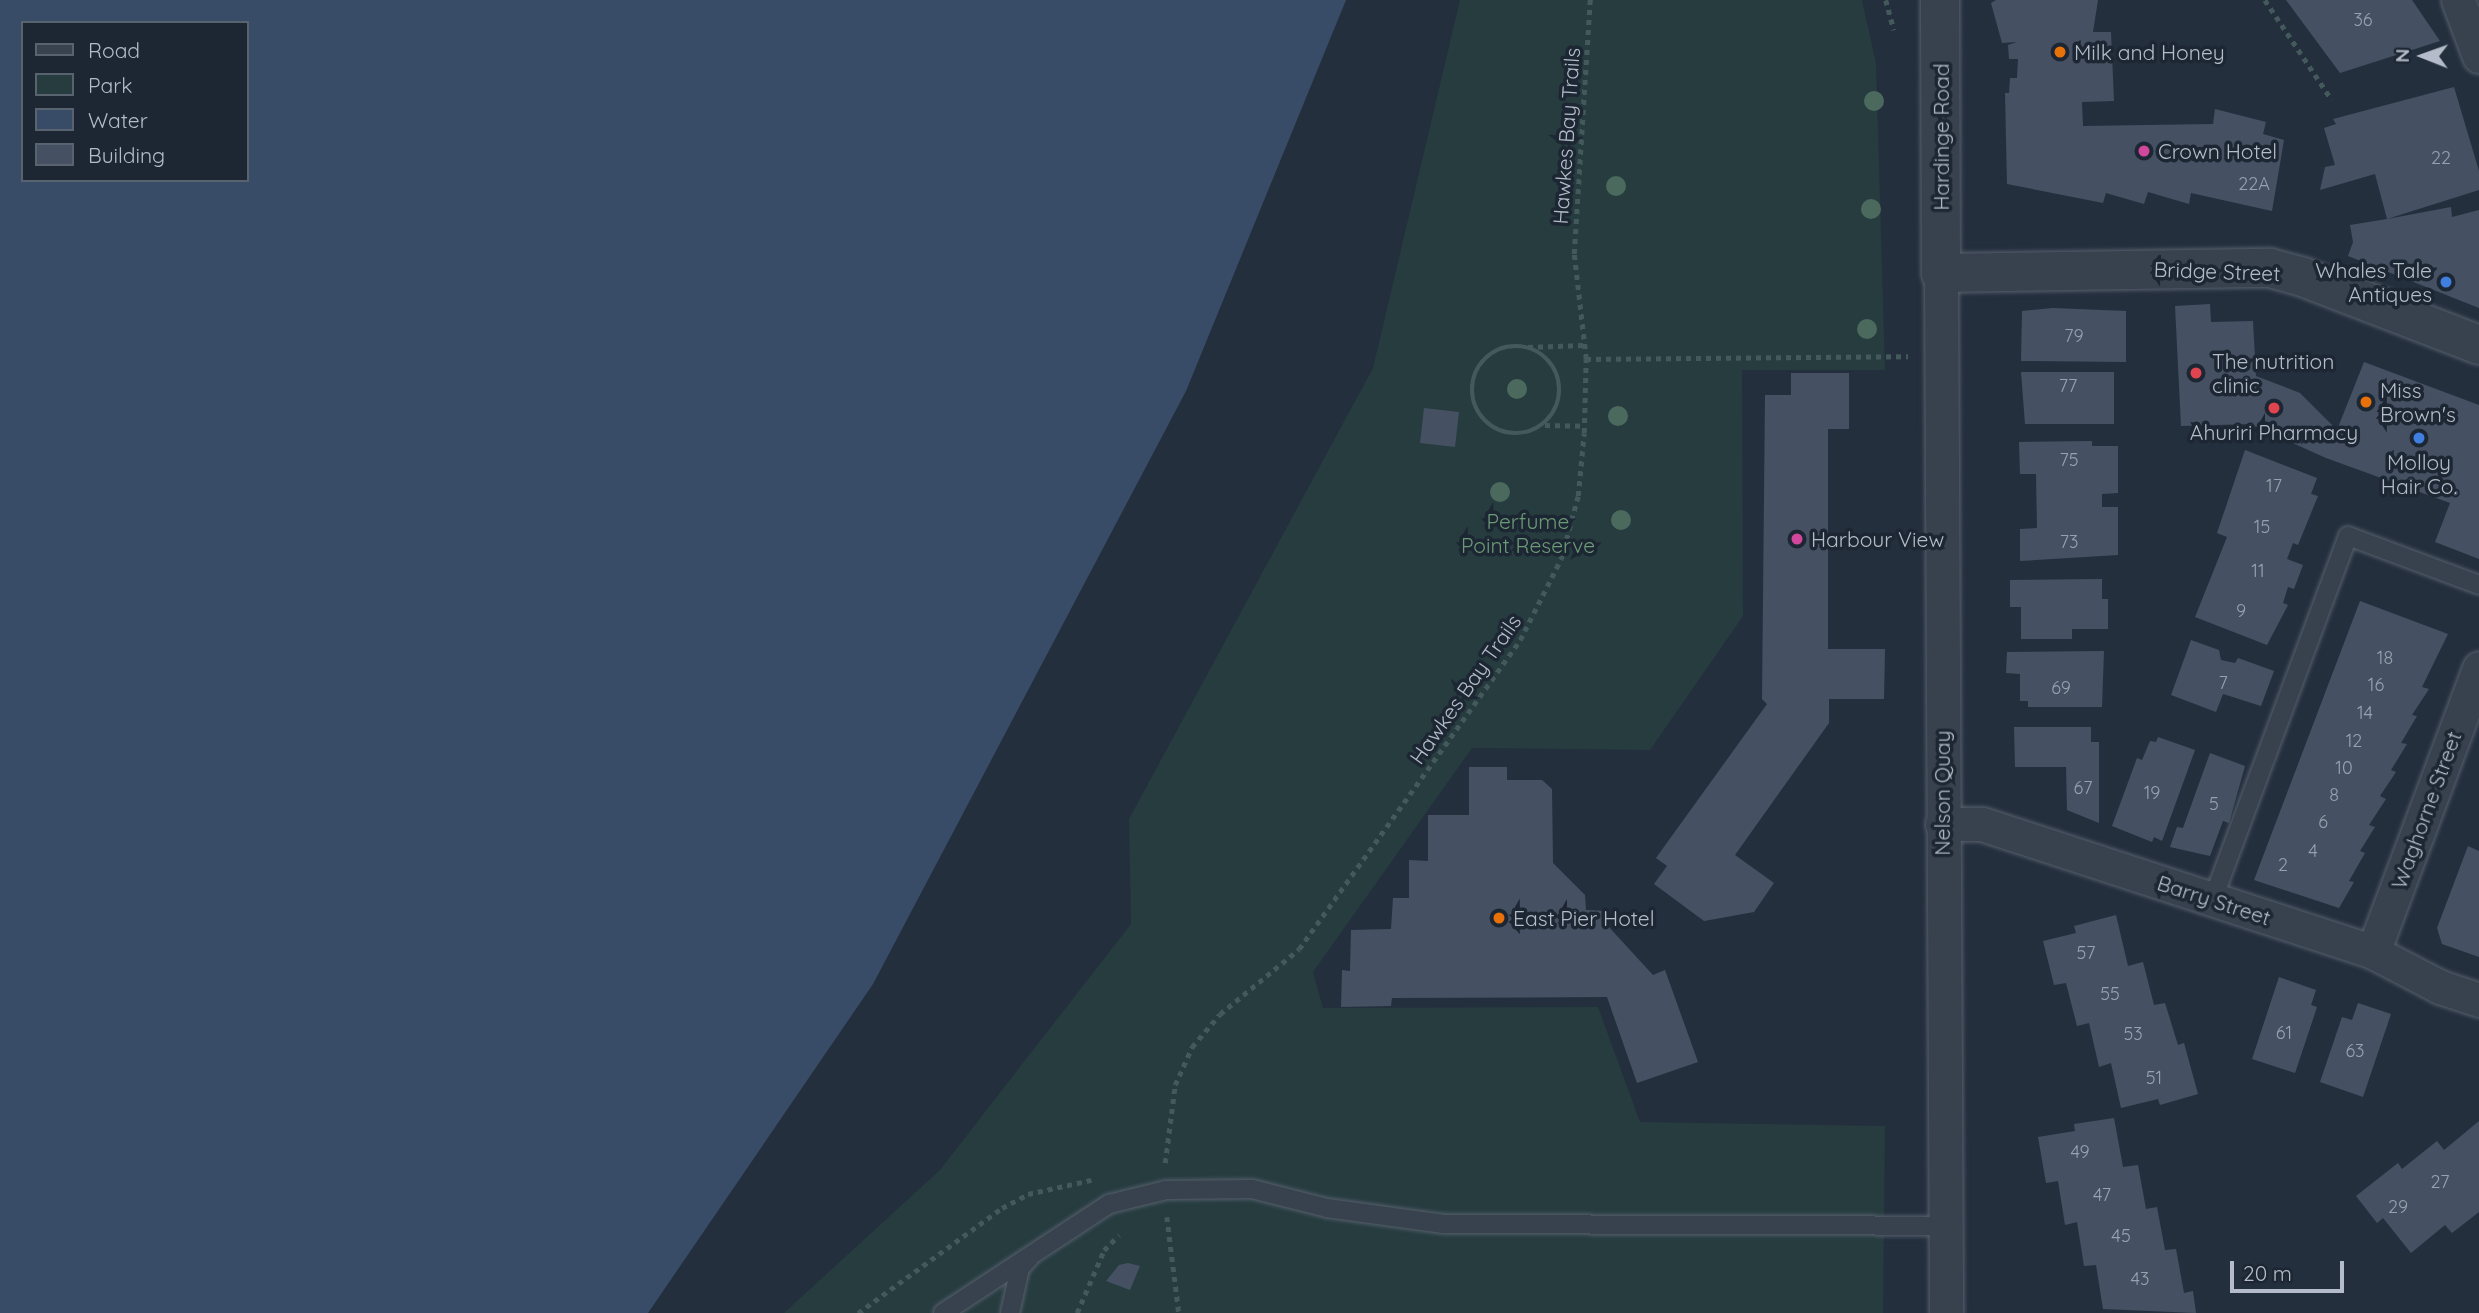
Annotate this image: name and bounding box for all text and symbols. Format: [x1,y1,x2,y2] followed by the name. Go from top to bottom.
[2353,9,2373,31] house number: 36
[21,21,248,182] legend
[2388,21,2458,91] north arrow
[88,37,140,63] text: Road
[2074,39,2225,65] place label: Milk and Honey
[2052,44,2068,60] marker: Milk and Honey
[1547,47,1585,225] street label: Hawkes Bay Trails
[2390,48,2414,63] text: N
[1928,63,1954,211] street label: Hardinge Road
[88,72,132,98] text: Park
[88,107,148,133] text: Water
[2158,138,2277,164] place label: Crown Hotel
[88,142,165,168] text: Building
[2136,143,2152,159] marker: Crown Hotel
[2431,147,2451,169] house number: 22
[2238,173,2270,195] house number: 22A
[2153,256,2281,286] street label: Bridge Street
[2315,257,2432,307] place label: Whales Tale Antiques
[2438,274,2454,290] marker: Whales Tale Antiques
[2064,325,2084,347] house number: 79
[2212,348,2334,398] place label: The nutrition clinic
[2186,363,2206,383] marker: The nutrition clinic
[2059,375,2077,397] house number: 77
[2380,377,2456,427] place label: Miss Brown's
[2358,394,2374,410] marker: Miss Brown's
[2266,400,2282,416] marker: Ahuriri Pharmacy
[2190,419,2358,445] place label: Ahuriri Pharmacy
[2411,430,2427,446] marker: Molloy Hair Co.
[2059,449,2079,471] house number: 75
[2381,449,2457,499] place label: Molloy Hair Co.
[2266,475,2282,497] house number: 17
[1461,508,1595,558] park label: Perfume Point Reserve
[2254,516,2270,538] house number: 15
[1811,526,1944,552] place label: Harbour View
[1789,531,1805,547] marker: Harbour View
[2060,531,2078,553] house number: 73
[2251,560,2265,582] house number: 11
[2236,600,2246,622] house number: 9
[1404,609,1526,769] street label: Hawkes Bay Trails
[2377,647,2393,669] house number: 18
[2218,672,2228,694] house number: 7
[2368,674,2384,696] house number: 16
[2051,677,2071,699] house number: 69
[2357,702,2373,724] house number: 14
[2386,728,2466,892] street label: Waghorne Street
[1929,730,1955,856] street label: Nelson Quay
[2346,730,2362,752] house number: 12
[2335,757,2353,779] house number: 10
[2074,777,2092,799] house number: 67
[2144,782,2160,804] house number: 19
[2329,784,2339,806] house number: 8
[2209,793,2219,815] house number: 5
[2318,811,2328,833] house number: 6
[2308,840,2318,862] house number: 4
[2278,854,2288,876] house number: 2
[2154,870,2274,930] street label: Barry Street
[1513,905,1655,931] place label: East Pier Hotel
[1491,910,1507,926] marker: East Pier Hotel
[2076,942,2096,964] house number: 57
[2100,983,2120,1005] house number: 55
[2276,1022,2292,1044] house number: 61
[2123,1023,2143,1045] house number: 53
[2345,1040,2365,1062] house number: 63
[2146,1067,2162,1089] house number: 51
[2070,1141,2090,1163] house number: 49
[2431,1171,2449,1193] house number: 27
[2093,1184,2111,1206] house number: 47
[2388,1196,2408,1218] house number: 29
[2111,1225,2131,1247] house number: 45
[2234,1246,2348,1290] scale bar
[2243,1260,2292,1286] text: 20 m
[2131,1268,2149,1290] house number: 43

